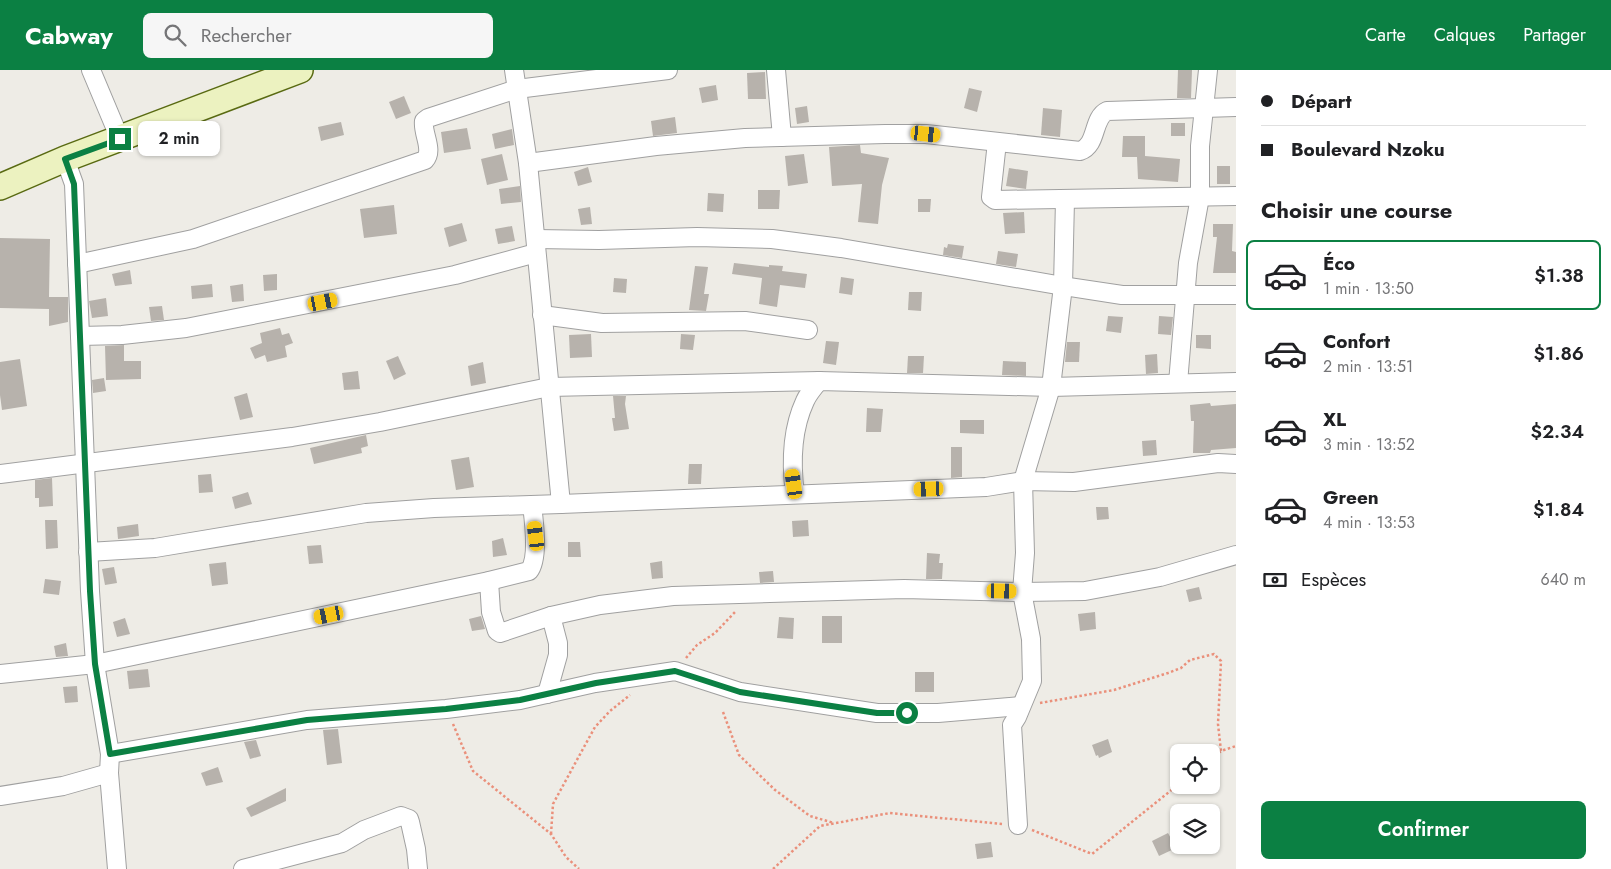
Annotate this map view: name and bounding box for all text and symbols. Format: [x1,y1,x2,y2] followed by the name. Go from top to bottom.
[143,13,493,58] search box
[25,18,113,53] text: Cabway
[161,21,189,49] icon: search
[201,22,292,49] text: Rechercher
[1365,22,1406,48] text: Carte
[1434,22,1495,48] text: Calques
[1523,22,1586,48] text: Partager
[1291,88,1352,115] text: Départ
[138,122,220,156] callout: 2 min
[910,125,941,143] car
[158,127,200,150] text: 2 min
[109,128,131,150] route end
[1291,136,1445,163] text: Boulevard Nzoku
[1261,194,1452,226] text: Choisir une course
[1323,250,1355,277] text: Éco
[1263,253,1308,298] icon: car
[1534,262,1584,289] text: $1.38
[1323,277,1414,300] text: 1 min · 13:50
[306,292,339,312] car
[1323,328,1390,355] text: Confort
[1263,331,1308,376] icon: car
[1534,340,1584,367] text: $1.86
[1323,355,1413,378] text: 2 min · 13:51
[1323,406,1346,433] text: XL
[1263,409,1308,454] icon: car
[1531,418,1584,445] text: $2.34
[1323,433,1415,456] text: 3 min · 13:52
[784,468,803,500] car
[913,481,944,497] car
[1323,484,1379,511] text: Green
[1263,487,1308,532] icon: car
[1533,496,1584,523] text: $1.84
[1323,511,1415,534] text: 4 min · 13:53
[526,520,545,552] car
[1261,566,1289,594] icon: cash
[1301,566,1366,593] text: Espèces
[1541,568,1586,591] text: 640 m
[986,583,1017,599] car
[312,605,345,625] car
[896,702,918,724] route start
[1170,744,1220,854] map controls
[1170,744,1220,794] button: locate
[1261,801,1586,859] button: Confirmer
[1170,804,1220,854] button: layers

